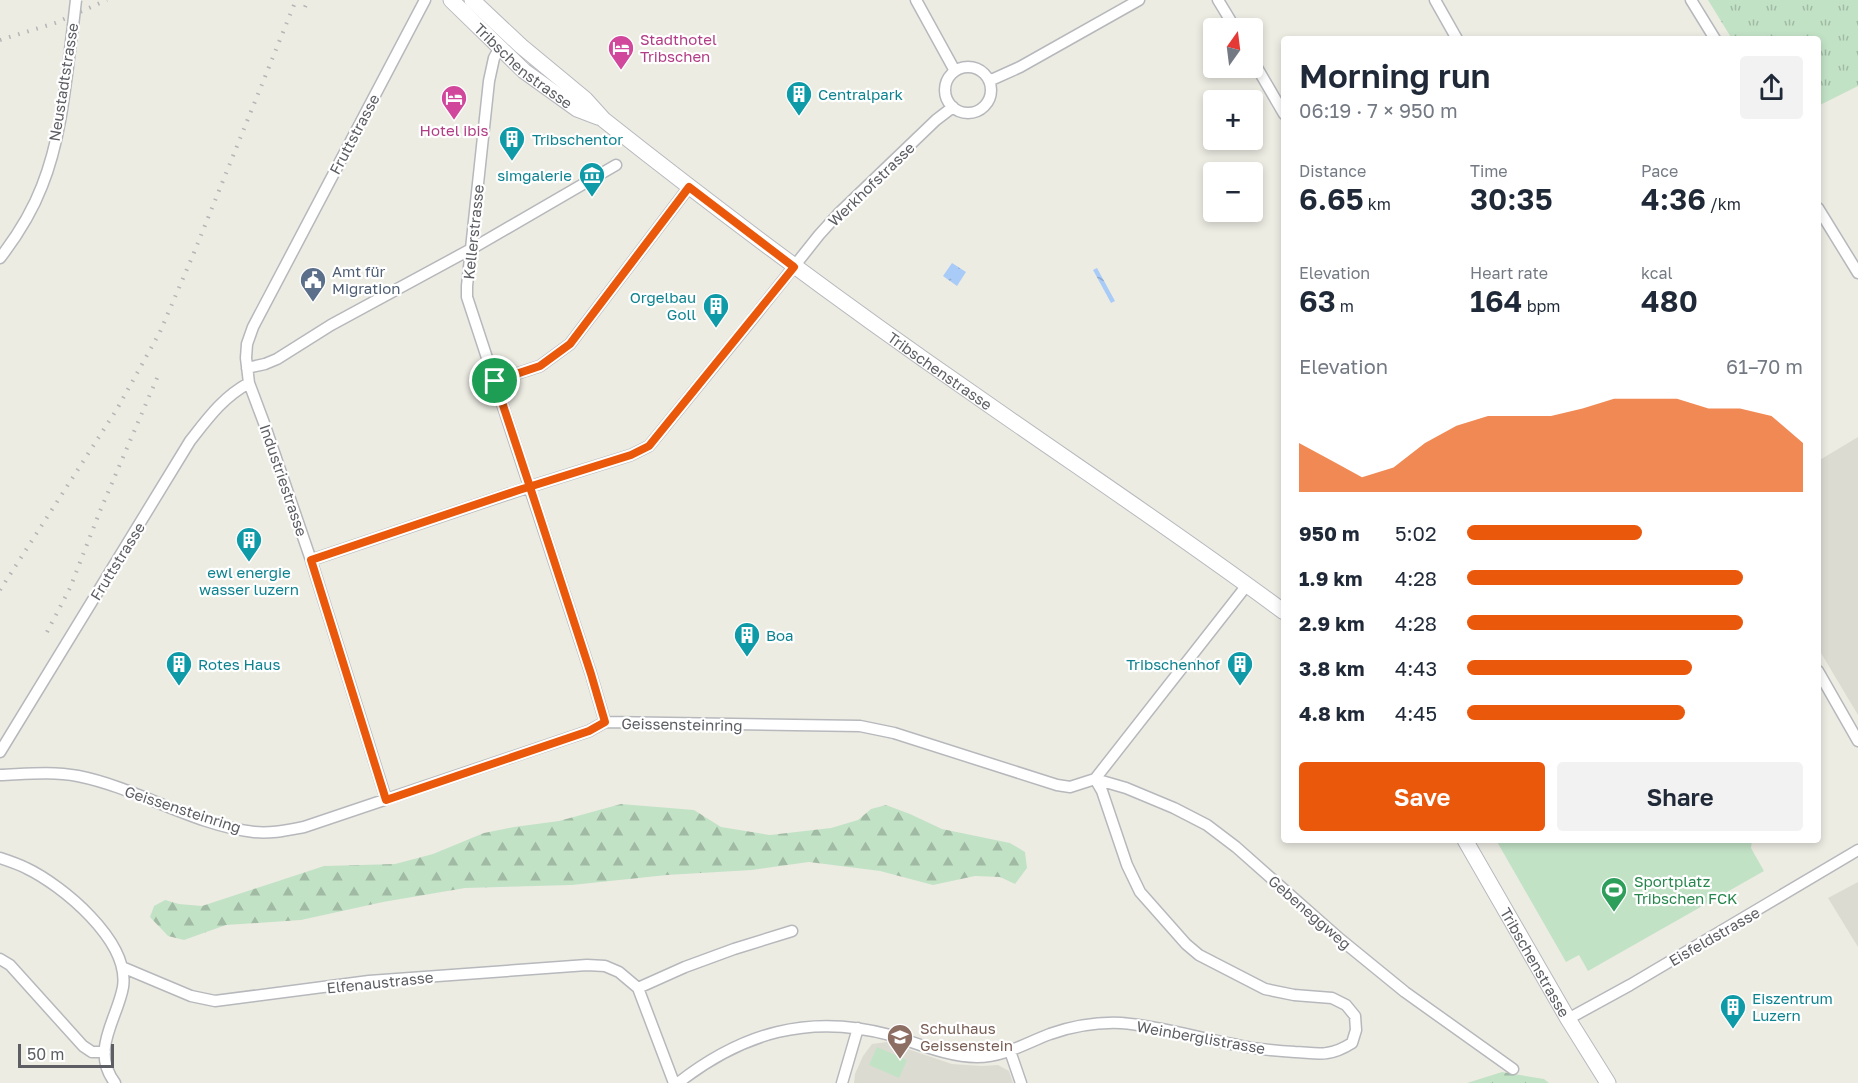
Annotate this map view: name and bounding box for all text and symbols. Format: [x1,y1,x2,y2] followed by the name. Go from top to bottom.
[1203,18,1263,78] north arrow
[1203,18,1263,222] map controls
[471,19,576,112] street label: Tribschenstrasse
[45,21,81,142] street label: Neustadtstrasse
[640,30,717,65] place label: Stadthotel Tribschen
[606,33,636,71] hotel icon: Stadthotel Tribschen
[1299,56,1491,95] text: Morning run
[1740,56,1803,119] button: share
[784,79,814,117] building icon: Centralpark
[439,83,469,121] hotel icon: Hotel ibis
[818,85,904,103] place label: Centralpark
[325,90,383,177] street label: Fruttstrasse
[1203,90,1263,150] button: +
[1299,98,1458,122] text: 06:19 · 7 × 950 m
[420,121,488,139] place label: Hotel ibis
[497,124,527,162] building icon: Tribschentor
[532,130,623,148] place label: Tribschentor
[824,138,918,230] street label: Werkhofstrasse
[577,160,607,198] museum icon: simgalerie
[1299,161,1366,181] text: Distance
[1470,161,1508,181] text: Time
[1641,161,1678,181] text: Pace
[1203,162,1263,222] button: −
[497,166,572,184] place label: simgalerie
[1299,181,1364,217] text: 6.65
[1470,181,1553,217] text: 30:35
[1641,181,1706,217] text: 4:36
[459,183,487,280] street label: Kellerstrasse
[1364,194,1391,214] text: km
[1706,194,1741,214] text: /km
[332,262,400,297] place label: Amt für Migration
[1299,263,1370,283] text: Elevation
[1470,263,1548,283] text: Heart rate
[1641,263,1673,283] text: kcal
[298,265,328,303] public building icon: Amt für Migration
[1299,283,1336,319] text: 63
[1470,283,1523,319] text: 164
[1641,283,1698,319] text: 480
[630,288,696,323] place label: Orgelbau Goll
[701,291,731,329] building icon: Orgelbau Goll
[1336,296,1354,316] text: m
[1523,296,1561,316] text: bpm
[885,328,996,414] street label: Tribschenstrasse
[1299,354,1388,378] text: Elevation
[1726,354,1803,378] text: 61–70 m
[469,355,520,406] pin
[478,364,511,397] icon: arrive
[256,422,312,539] street label: Industriestrasse
[86,518,148,603] street label: Fruttstrasse
[1299,521,1359,545] text: 950 m
[1395,521,1437,545] text: 5:02
[234,525,264,563] building icon: ewl energie wasser luzern
[199,563,299,598] place label: ewl energie wasser luzern
[1299,566,1363,590] text: 1.9 km
[1395,566,1437,590] text: 4:28
[1299,611,1364,635] text: 2.9 km
[1395,611,1437,635] text: 4:28
[732,620,762,658] building icon: Boa
[766,626,794,644] place label: Boa
[164,649,194,687] building icon: Rotes Haus
[1225,649,1255,687] building icon: Tribschenhof
[198,655,280,673] place label: Rotes Haus
[1126,655,1221,673] place label: Tribschenhof
[1299,656,1365,680] text: 3.8 km
[1395,656,1437,680] text: 4:43
[1299,701,1365,725] text: 4.8 km
[1395,701,1437,725] text: 4:45
[621,714,743,734] street label: Geissensteinring
[1299,762,1545,831] button: Save
[1557,762,1803,831] button: Share
[123,782,243,836] street label: Geissensteinring
[1265,871,1355,953] street label: Gebeneggweg
[1634,872,1737,907] place label: Sportplatz Tribschen FCK
[1599,875,1629,913] sports icon: Sportplatz Tribschen FCK
[1665,903,1763,969] street label: Eisfeldstrasse
[1497,904,1574,1020] street label: Tribschenstrasse
[326,967,435,997] street label: Elfenaustrasse
[1752,989,1833,1024] place label: Eiszentrum Luzern
[1718,992,1748,1030] building icon: Eiszentrum Luzern
[1135,1017,1267,1057] street label: Weinberglistrasse
[920,1019,1013,1054] place label: Schulhaus Geissenstein
[885,1022,915,1060] school or university icon: Schulhaus Geissenstein
[18,1041,114,1068] scale bar
[27,1044,64,1064] text: 50 m

